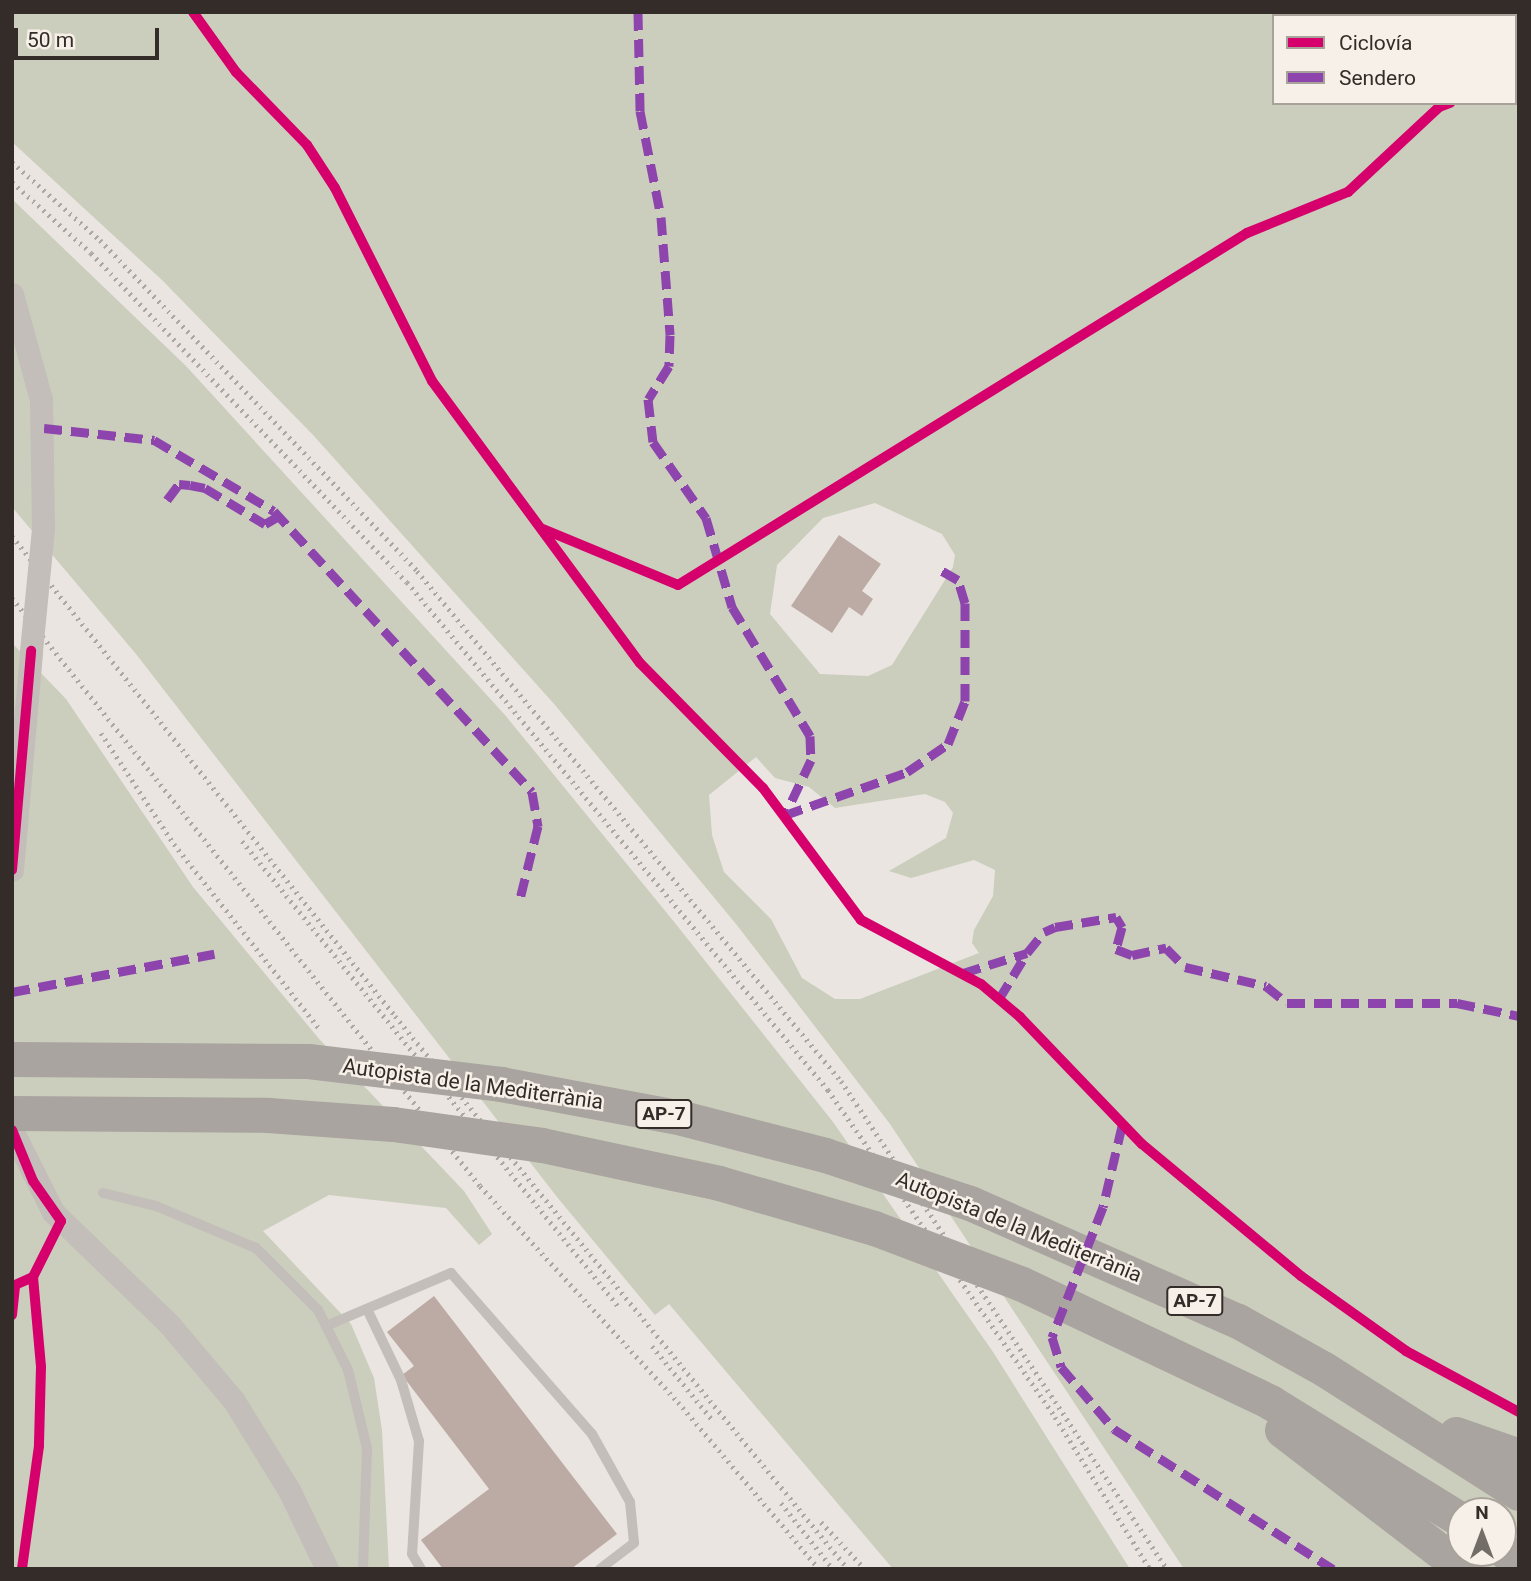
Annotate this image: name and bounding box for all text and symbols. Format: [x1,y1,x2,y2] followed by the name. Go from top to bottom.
[18,14,163,58] scale bar
[1272,14,1517,105] legend
[27,28,74,52] text: 50 m
[1339,31,1413,55] text: Ciclovía
[1339,66,1416,90] text: Sendero
[341,1053,605,1115] street label: Autopista de la Mediterrània
[634,1098,694,1130] road number: AP-7
[892,1166,1146,1288] street label: Autopista de la Mediterrània
[1165,1286,1225,1316] road number: AP-7
[1447,1497,1517,1567] north arrow
[1475,1501,1489,1524] text: N

